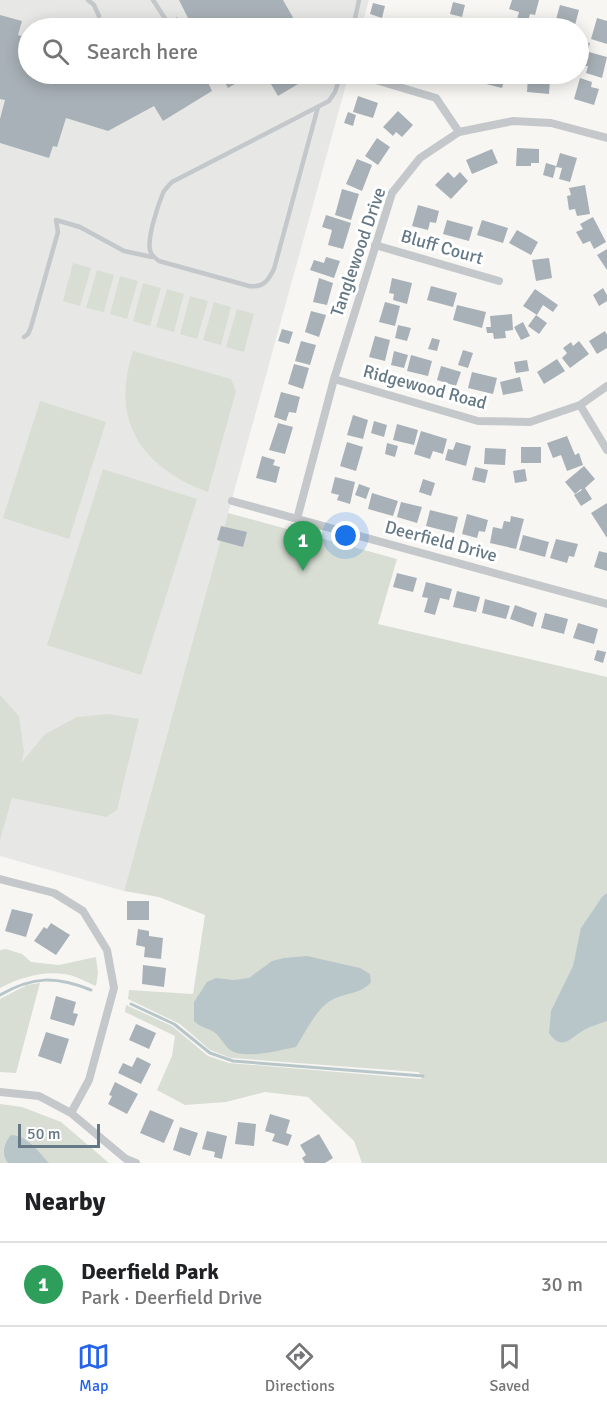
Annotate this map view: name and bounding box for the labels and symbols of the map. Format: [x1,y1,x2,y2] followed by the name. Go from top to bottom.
[326,185,390,319] street label: Tanglewood Drive
[398,225,486,269] street label: Bluff Court
[361,360,489,414] street label: Ridgewood Road
[382,515,500,567] street label: Deerfield Drive
[331,521,360,550] your location
[284,522,322,571] pin: 1
[18,1121,100,1148] scale bar

